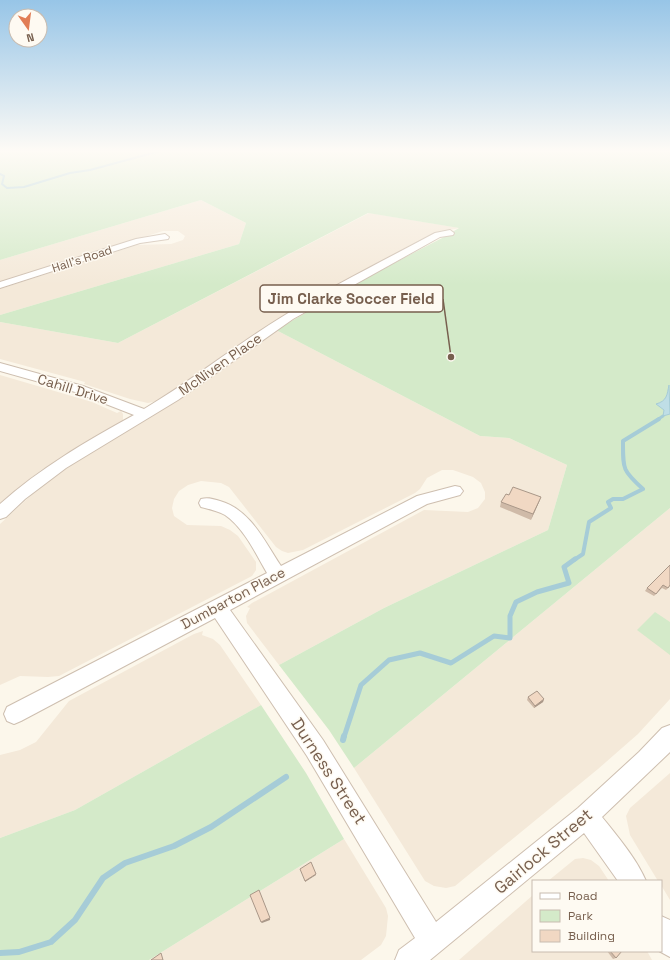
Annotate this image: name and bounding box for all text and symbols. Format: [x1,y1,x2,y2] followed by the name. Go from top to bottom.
[8,8,48,48] north arrow
[25,30,36,45] text: N
[50,242,114,276] street label: Hall's Road
[260,285,443,312] callout: Jim Clarke Soccer Field
[268,289,434,308] text: Jim Clarke Soccer Field
[175,329,265,399] street label: McNiven Place
[35,370,111,408] street label: Cahill Drive
[178,563,288,633] street label: Dumbarton Place
[286,714,372,829] street label: Durness Street
[489,803,597,899] street label: Gairlock Street
[532,880,662,952] legend
[568,888,597,904] text: Road
[568,908,593,924] text: Park
[568,928,615,944] text: Building

